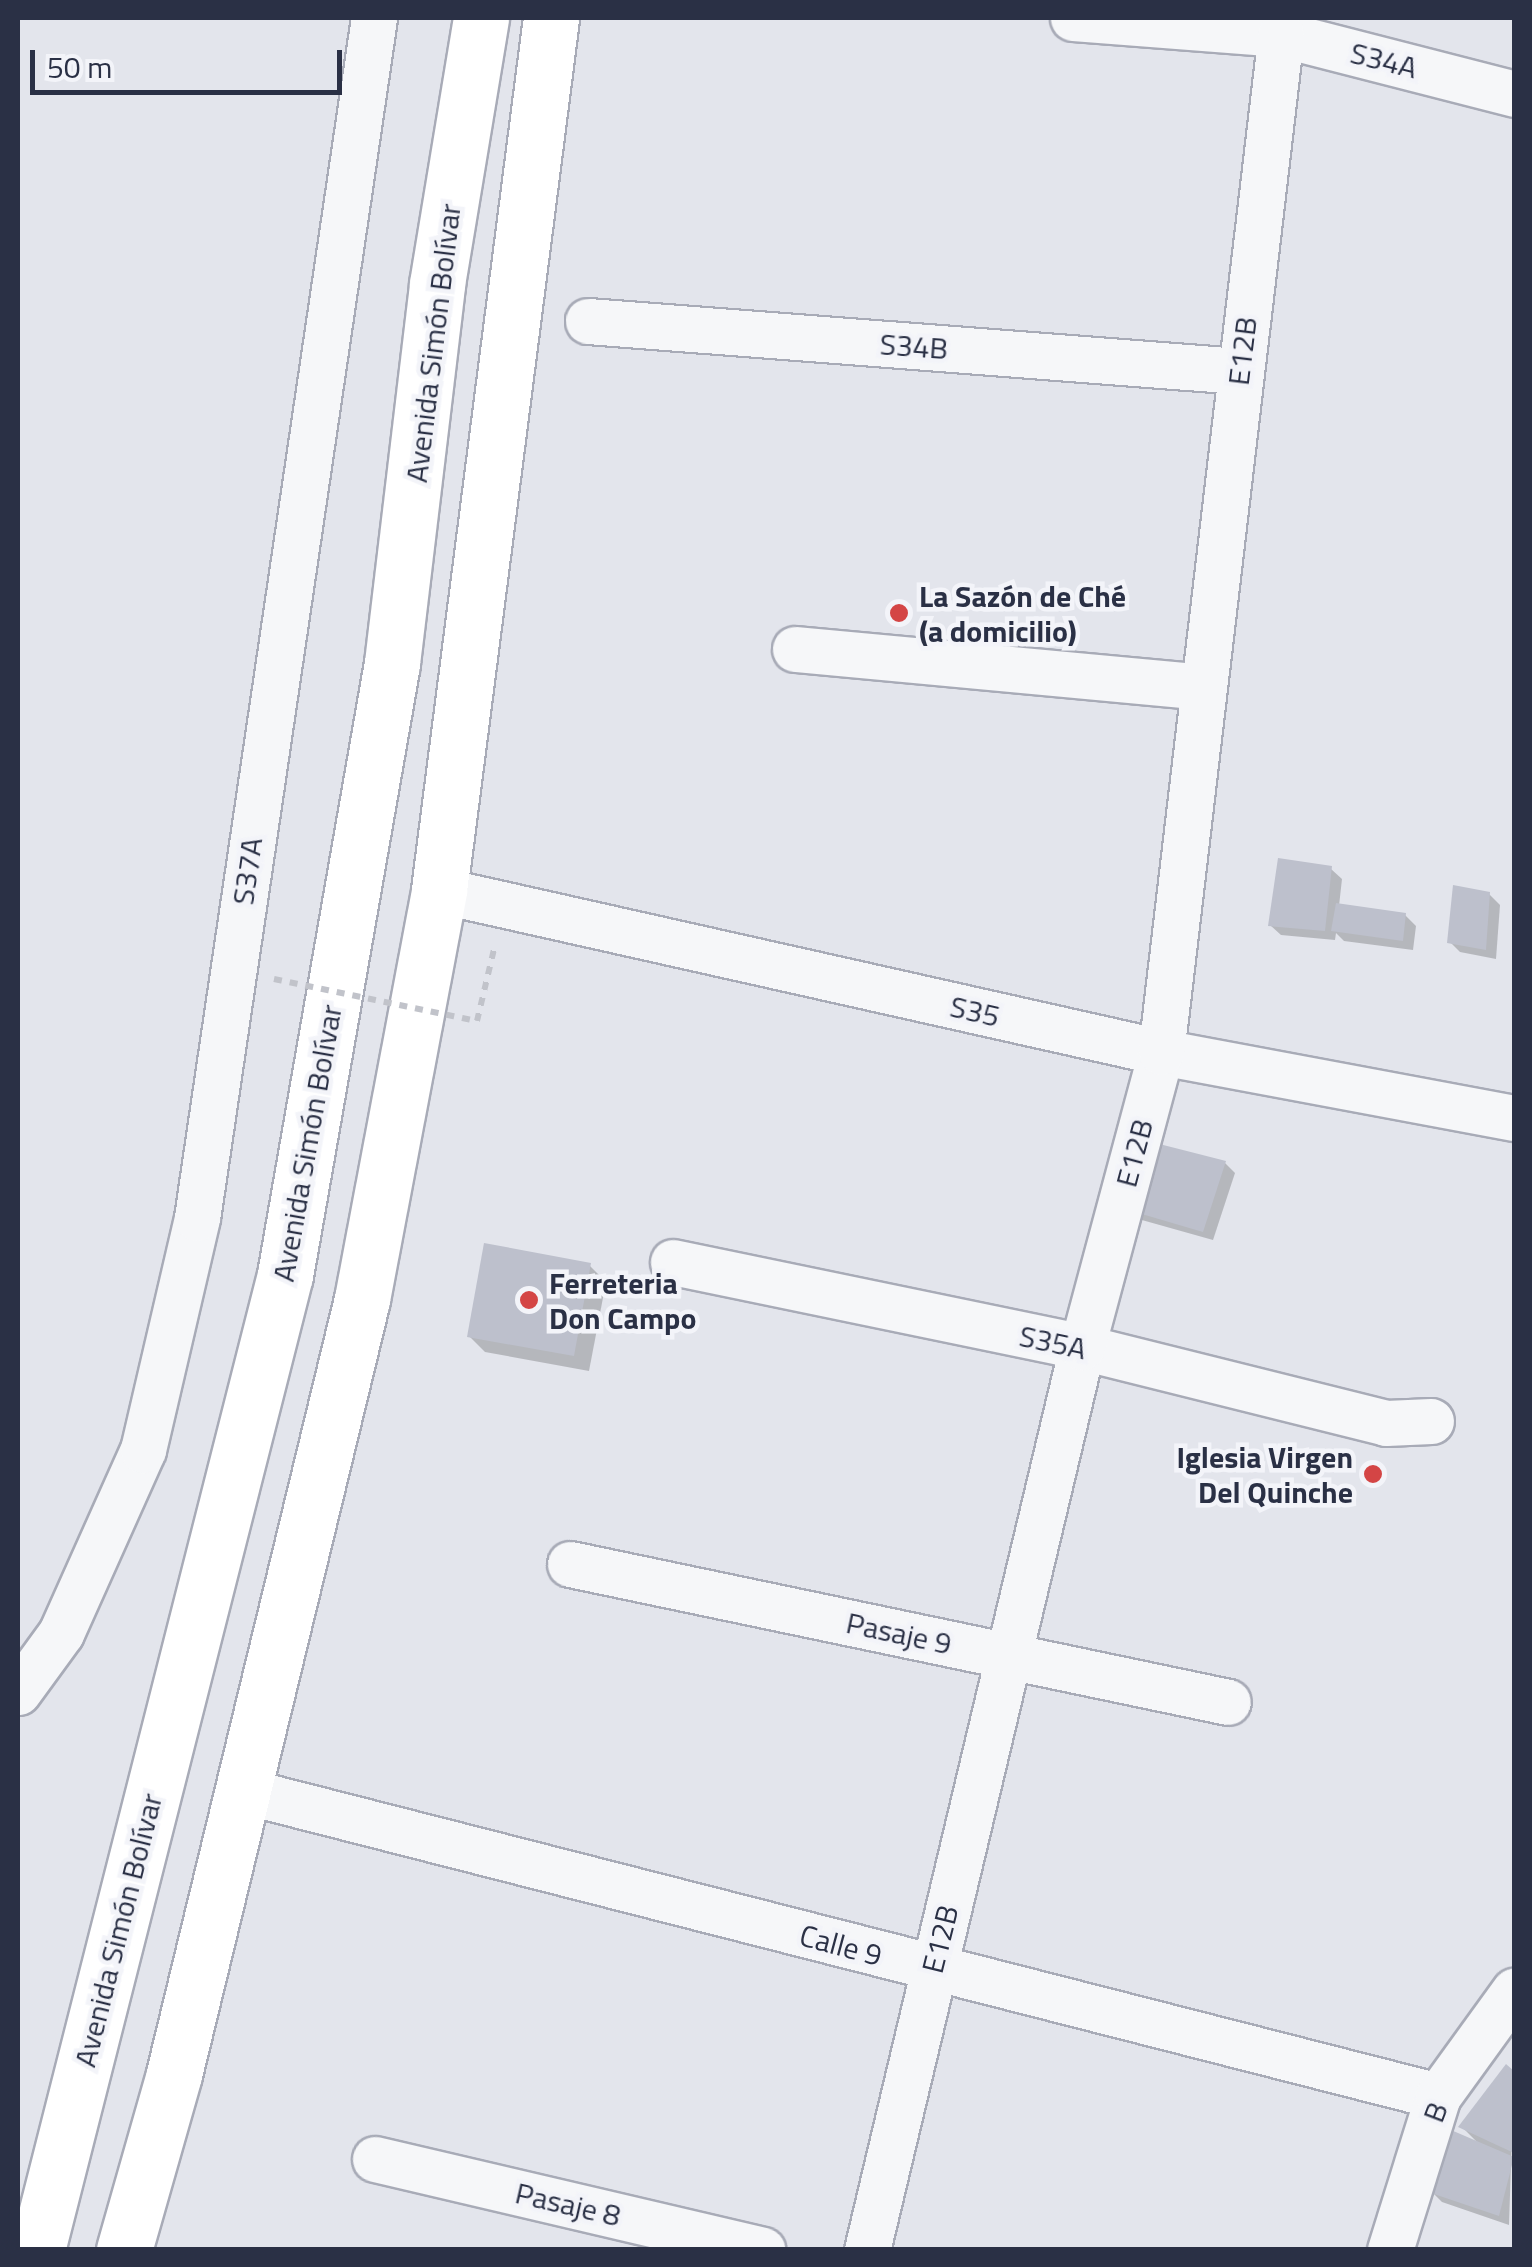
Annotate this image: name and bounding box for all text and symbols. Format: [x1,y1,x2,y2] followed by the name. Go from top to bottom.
[35,30,348,92] scale bar
[1347,34,1421,86] street label: S34A
[47,44,112,90] text: 50 m
[398,201,468,485] street label: Avenida Simón Bolívar
[1220,315,1264,387] street label: E12B
[879,326,949,366] street label: S34B
[919,578,1126,648] place label: La Sazón de Ché (a domicilio)
[888,602,910,624] marker: La Sazón de Ché (a domicilio)
[224,835,270,907] street label: S37A
[947,988,1003,1034] street label: S35
[265,1002,349,1284] street label: Avenida Simón Bolívar
[1108,1115,1160,1191] street label: E12B
[549,1265,696,1336] place label: Ferreteria Don Campo
[518,1289,540,1311] marker: Ferreteria Don Campo
[1016,1317,1090,1367] street label: S35A
[1177,1439,1353,1510] place label: Iglesia Virgen Del Quinche
[1362,1463,1384,1485] marker: Iglesia Virgen Del Quinche
[843,1604,955,1662] street label: Pasaje 9
[67,1789,169,2071] street label: Avenida Simón Bolívar
[914,1901,966,1977] street label: E12B
[796,1917,886,1973] street label: Calle 9
[1415,2097,1455,2127] street label: B
[512,2174,624,2234] street label: Pasaje 8

